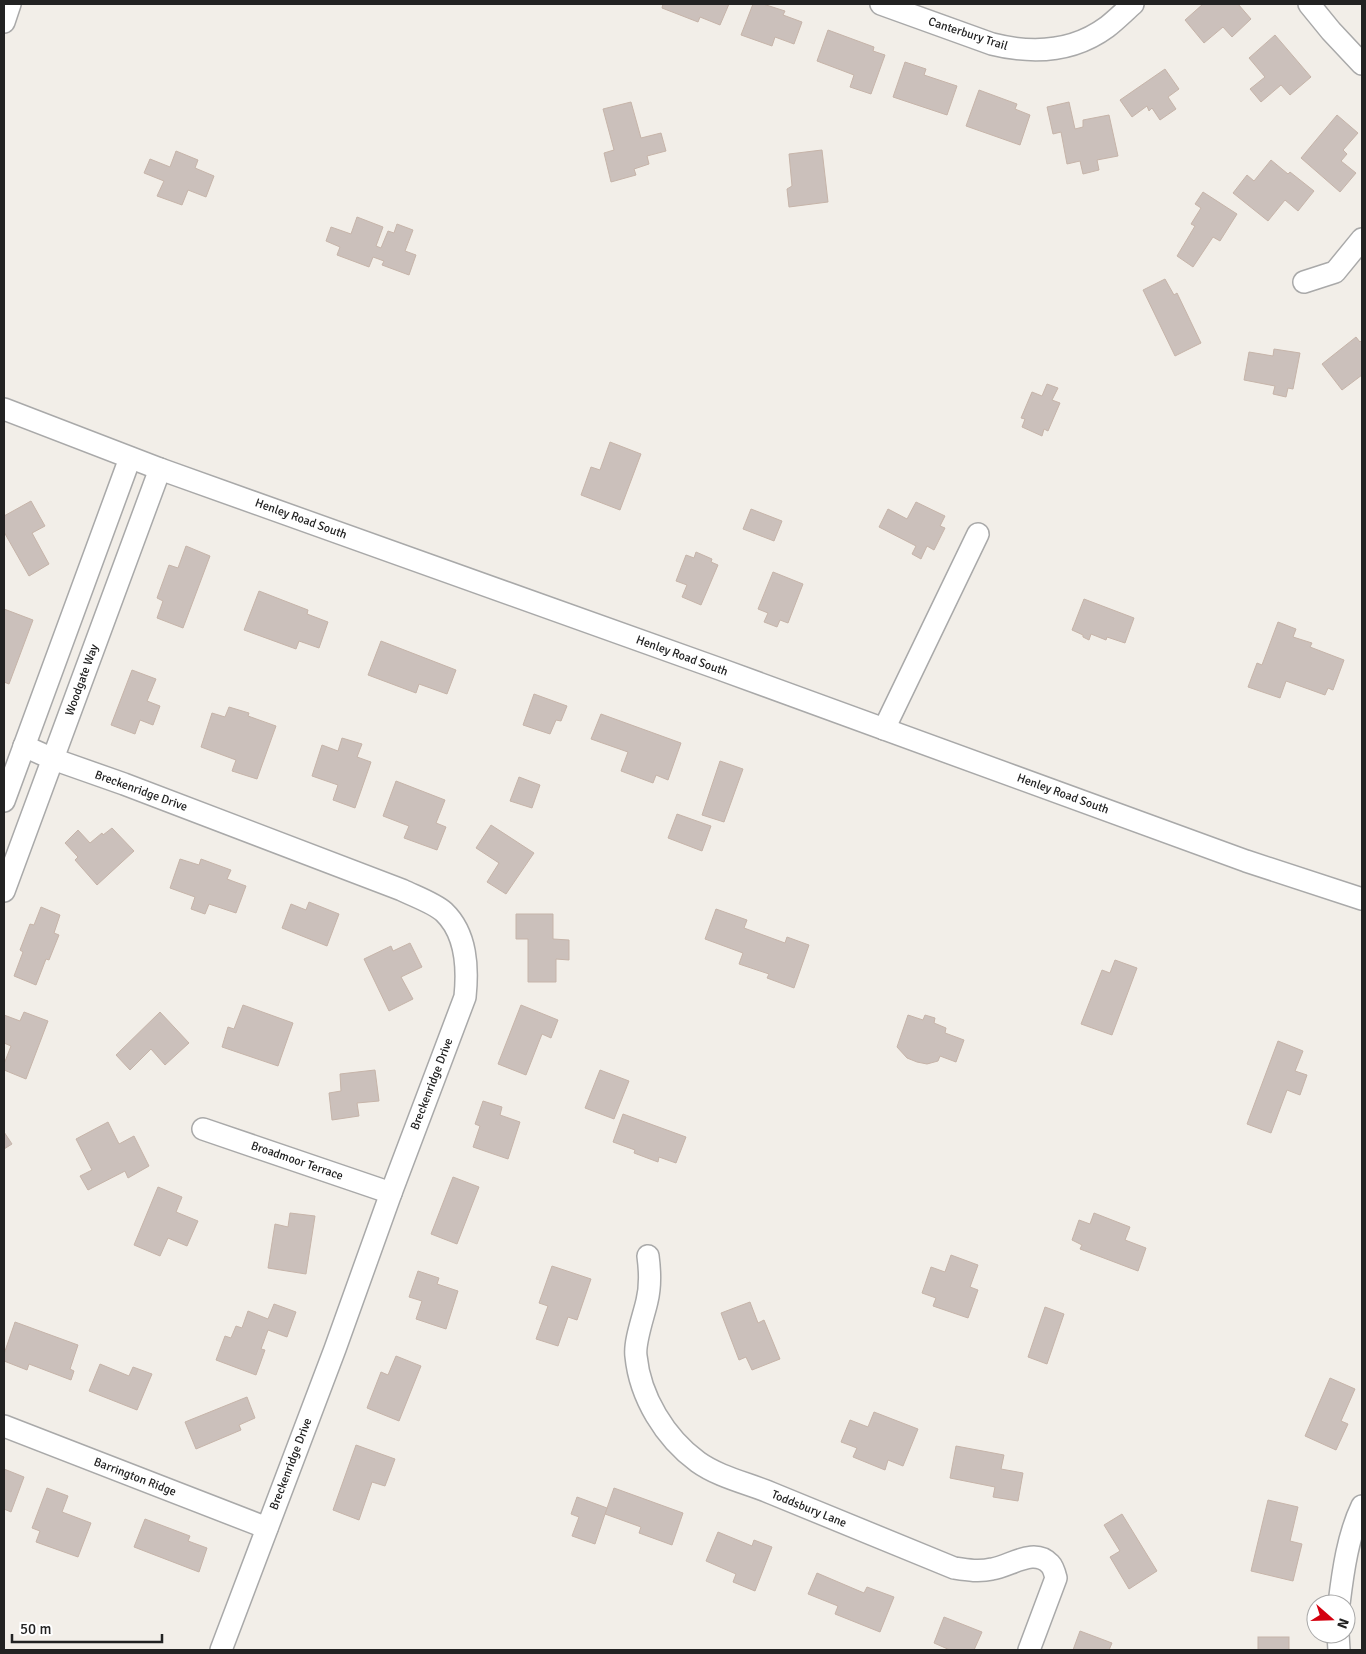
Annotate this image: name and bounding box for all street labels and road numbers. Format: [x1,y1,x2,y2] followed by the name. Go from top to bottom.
[926,14,1010,54] street label: Canterbury Trail
[253,495,349,543] street label: Henley Road South
[634,632,730,680] street label: Henley Road South
[62,642,102,718] street label: Woodgate Way
[93,767,189,815] street label: Breckenridge Drive
[1015,770,1111,818] street label: Henley Road South
[408,1036,456,1132] street label: Breckenridge Drive
[249,1138,345,1184] street label: Broadmoor Terrace
[267,1416,315,1512] street label: Breckenridge Drive
[92,1454,178,1500] street label: Barrington Ridge
[769,1487,849,1531] street label: Toddsbury Lane

